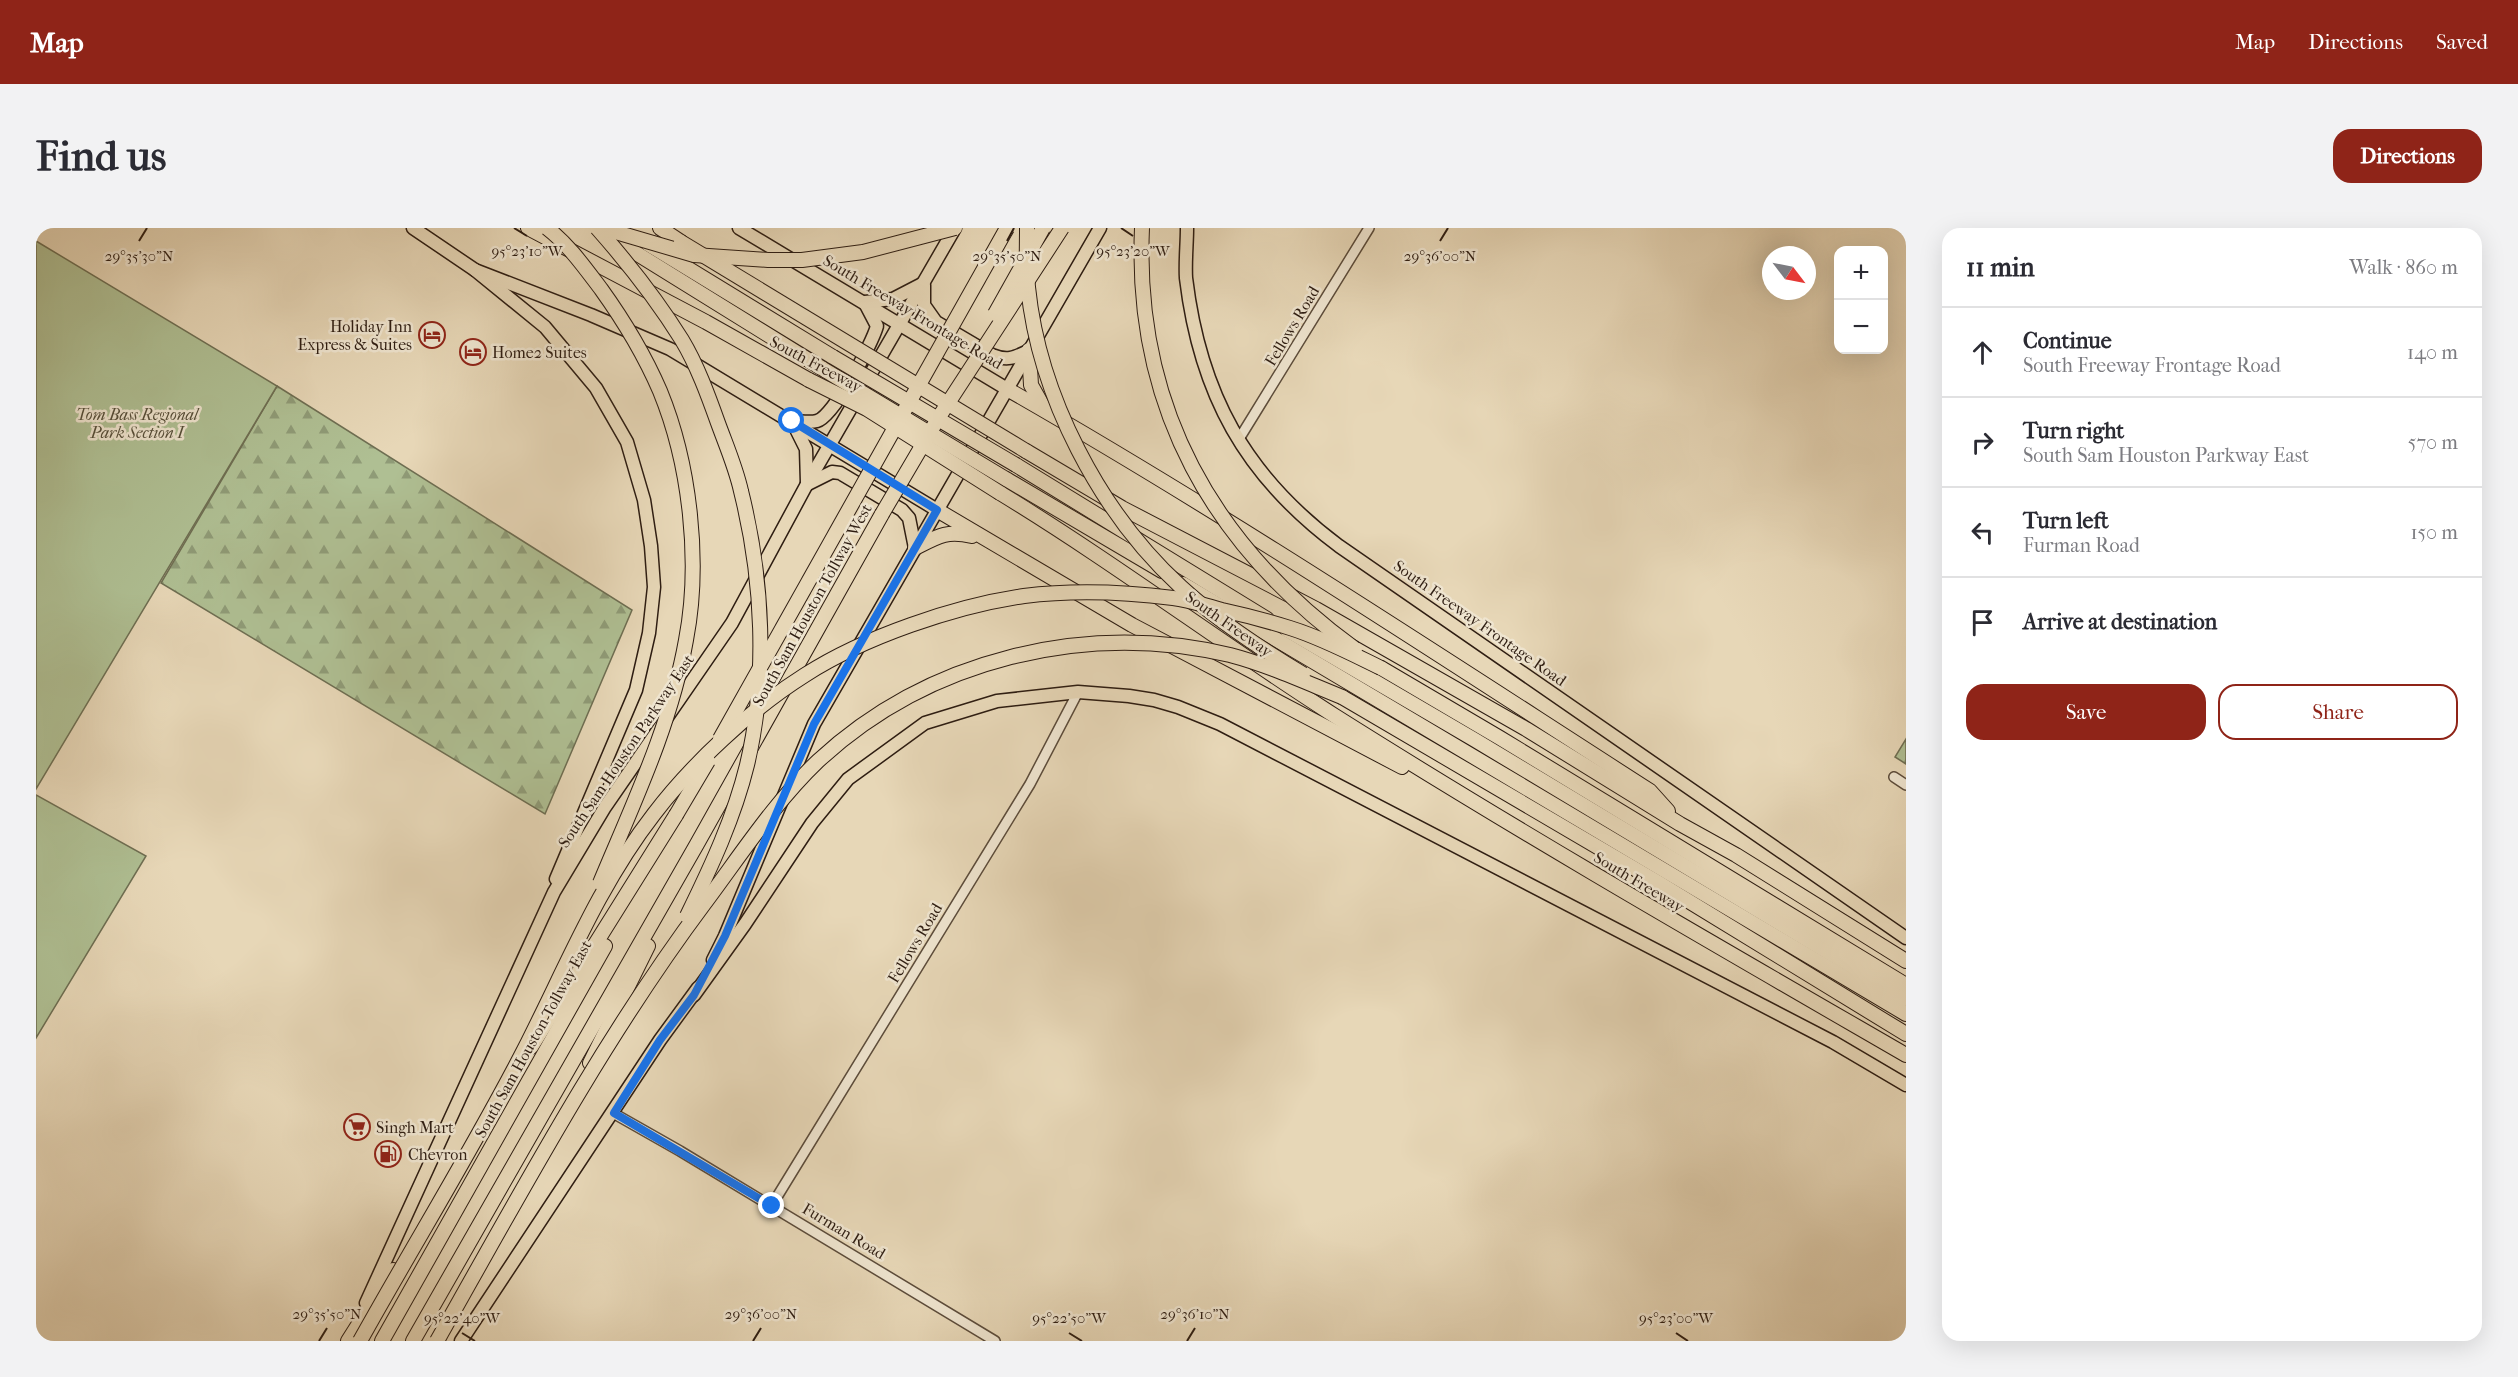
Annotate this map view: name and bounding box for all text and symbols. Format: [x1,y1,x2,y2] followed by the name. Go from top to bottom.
[30,26,84,59] text: Map
[2235,30,2275,54] text: Map
[2308,30,2403,54] text: Directions
[2436,30,2488,54] text: Saved
[2333,129,2482,183] button: Directions
[36,132,166,181] text: Find us
[492,242,564,260] text: 95°23'10"W
[1096,242,1171,260] text: 95°23'20"W
[1762,246,1816,300] north arrow
[1834,246,1888,354] map controls
[1834,246,1888,300] button: +
[105,247,174,265] text: 29°35'30"N
[973,247,1042,265] text: 29°35'50"N
[1404,247,1477,265] text: 29°36'00"N
[820,251,1007,373] street label: South Freeway Frontage Road
[1966,252,2035,283] text: 11 min
[2349,256,2458,279] text: Walk · 860 m
[1261,282,1323,369] street label: Fellows Road
[1834,300,1888,354] button: −
[297,317,413,354] place label: Holiday Inn Express & Suites
[417,320,447,350] hotel icon: Holiday Inn Express & Suites
[2023,328,2112,354] text: Continue
[767,332,866,396] street label: South Freeway
[1966,336,1999,369] icon: ahead
[458,337,488,367] hotel icon: Home2 Suites
[2407,341,2458,364] text: 140 m
[492,343,587,362] place label: Home2 Suites
[2023,354,2281,377] text: South Freeway Frontage Road
[76,405,200,442] park label: Tom Bass Regional Park Section I
[778,407,804,433] route start
[2023,418,2124,444] text: Turn right
[1966,426,1999,459] icon: right
[2408,431,2458,454] text: 570 m
[2023,444,2309,467] text: South Sam Houston Parkway East
[748,500,876,710] street label: South Sam Houston Tollway West
[2023,508,2109,534] text: Turn left
[1966,516,1999,549] icon: left
[2410,521,2458,544] text: 150 m
[2023,534,2140,557] text: Furman Road
[1390,556,1570,690] street label: South Freeway Frontage Road
[1182,587,1277,661] street label: South Freeway
[1966,606,1999,639] icon: arrive
[2023,609,2217,635] text: Arrive at destination
[554,651,698,851] street label: South Sam Houston Parkway East
[1966,684,2206,740] button: Save
[2218,684,2458,740] button: Share
[1591,848,1688,917] street label: South Freeway
[884,899,946,986] street label: Fellows Road
[471,937,596,1141] street label: South Sam Houston Tollway East
[342,1112,372,1142] supermarket icon: Singh Mart
[376,1118,454,1137] place label: Singh Mart
[373,1139,403,1169] fuel station icon: Chevron
[408,1145,468,1164] place label: Chevron
[758,1192,784,1218] route end
[799,1199,889,1263] street label: Furman Road
[293,1305,362,1323] text: 29°35'50"N
[725,1305,798,1323] text: 29°36'00"N
[1160,1305,1230,1323] text: 29°36'10"N
[424,1309,501,1327] text: 95°22'40"W
[1032,1309,1107,1327] text: 95°22'50"W
[1639,1309,1714,1327] text: 95°23'00"W

